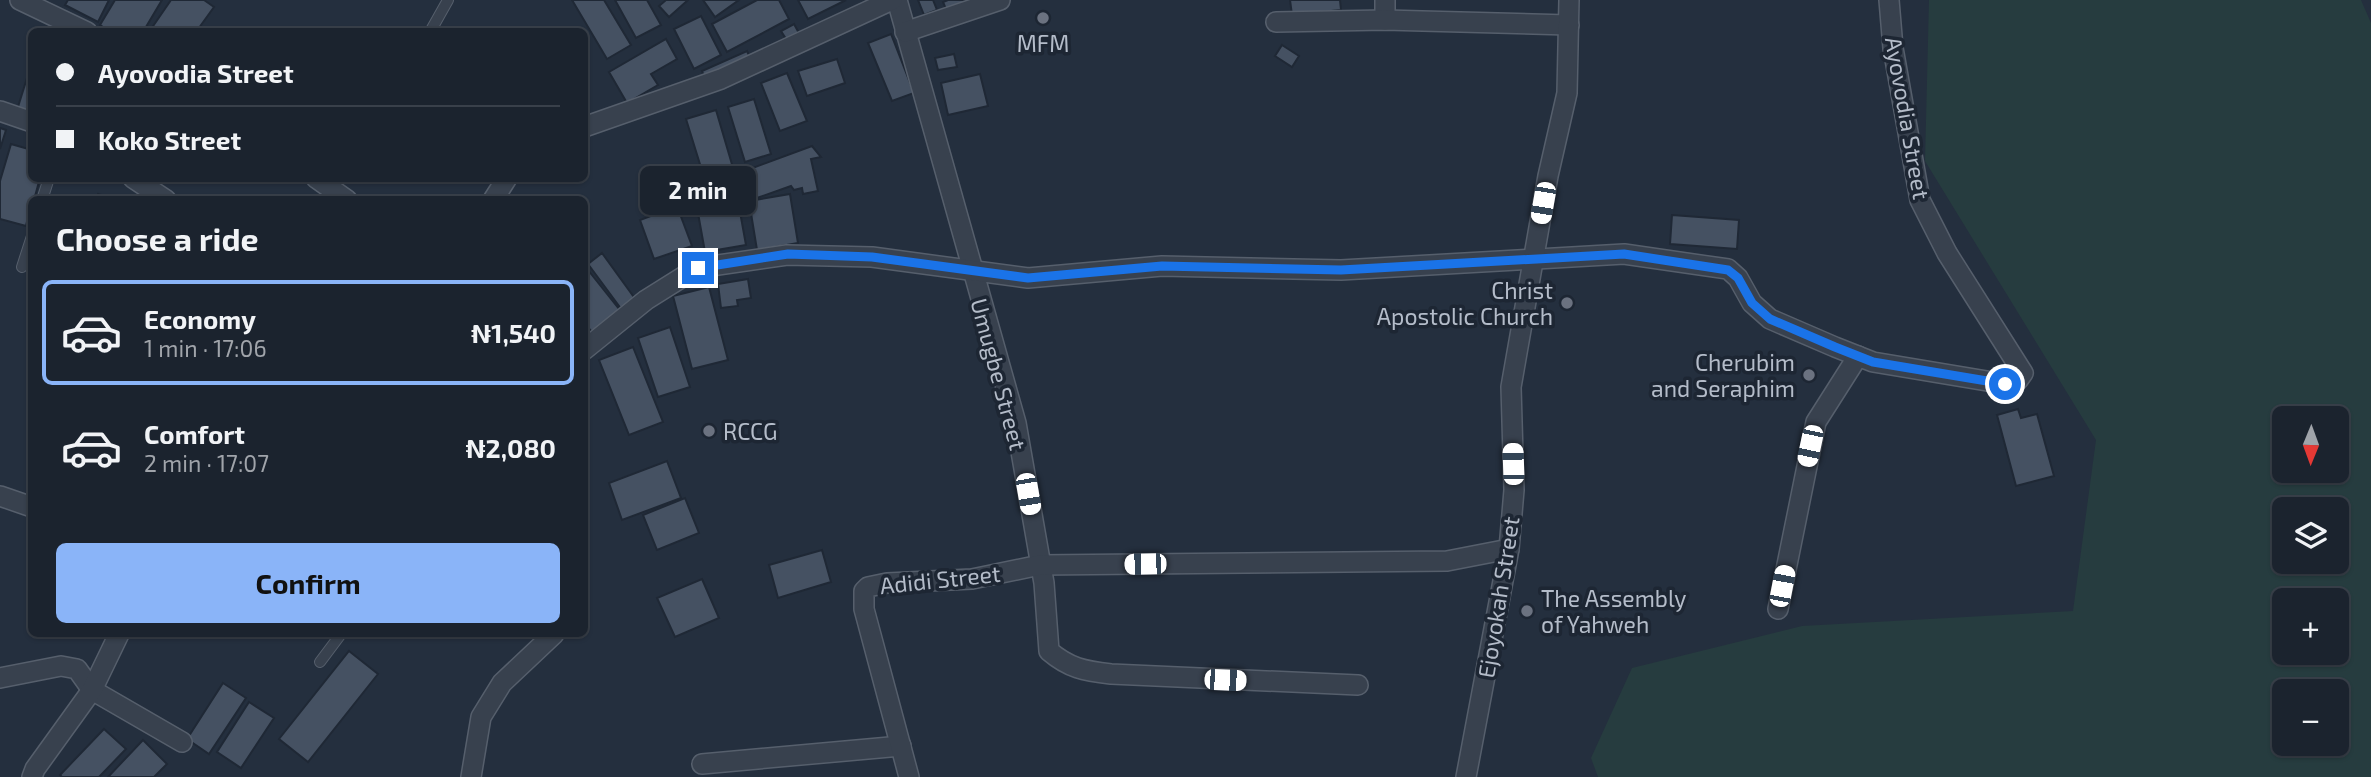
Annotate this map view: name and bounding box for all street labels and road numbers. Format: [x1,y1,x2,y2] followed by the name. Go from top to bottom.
[1880,35,1936,202] street label: Ayovodia Street
[965,295,1033,453] street label: Umugbe Street
[1471,514,1525,680] street label: Ejoyokah Street
[878,559,1002,599] street label: Adidi Street

